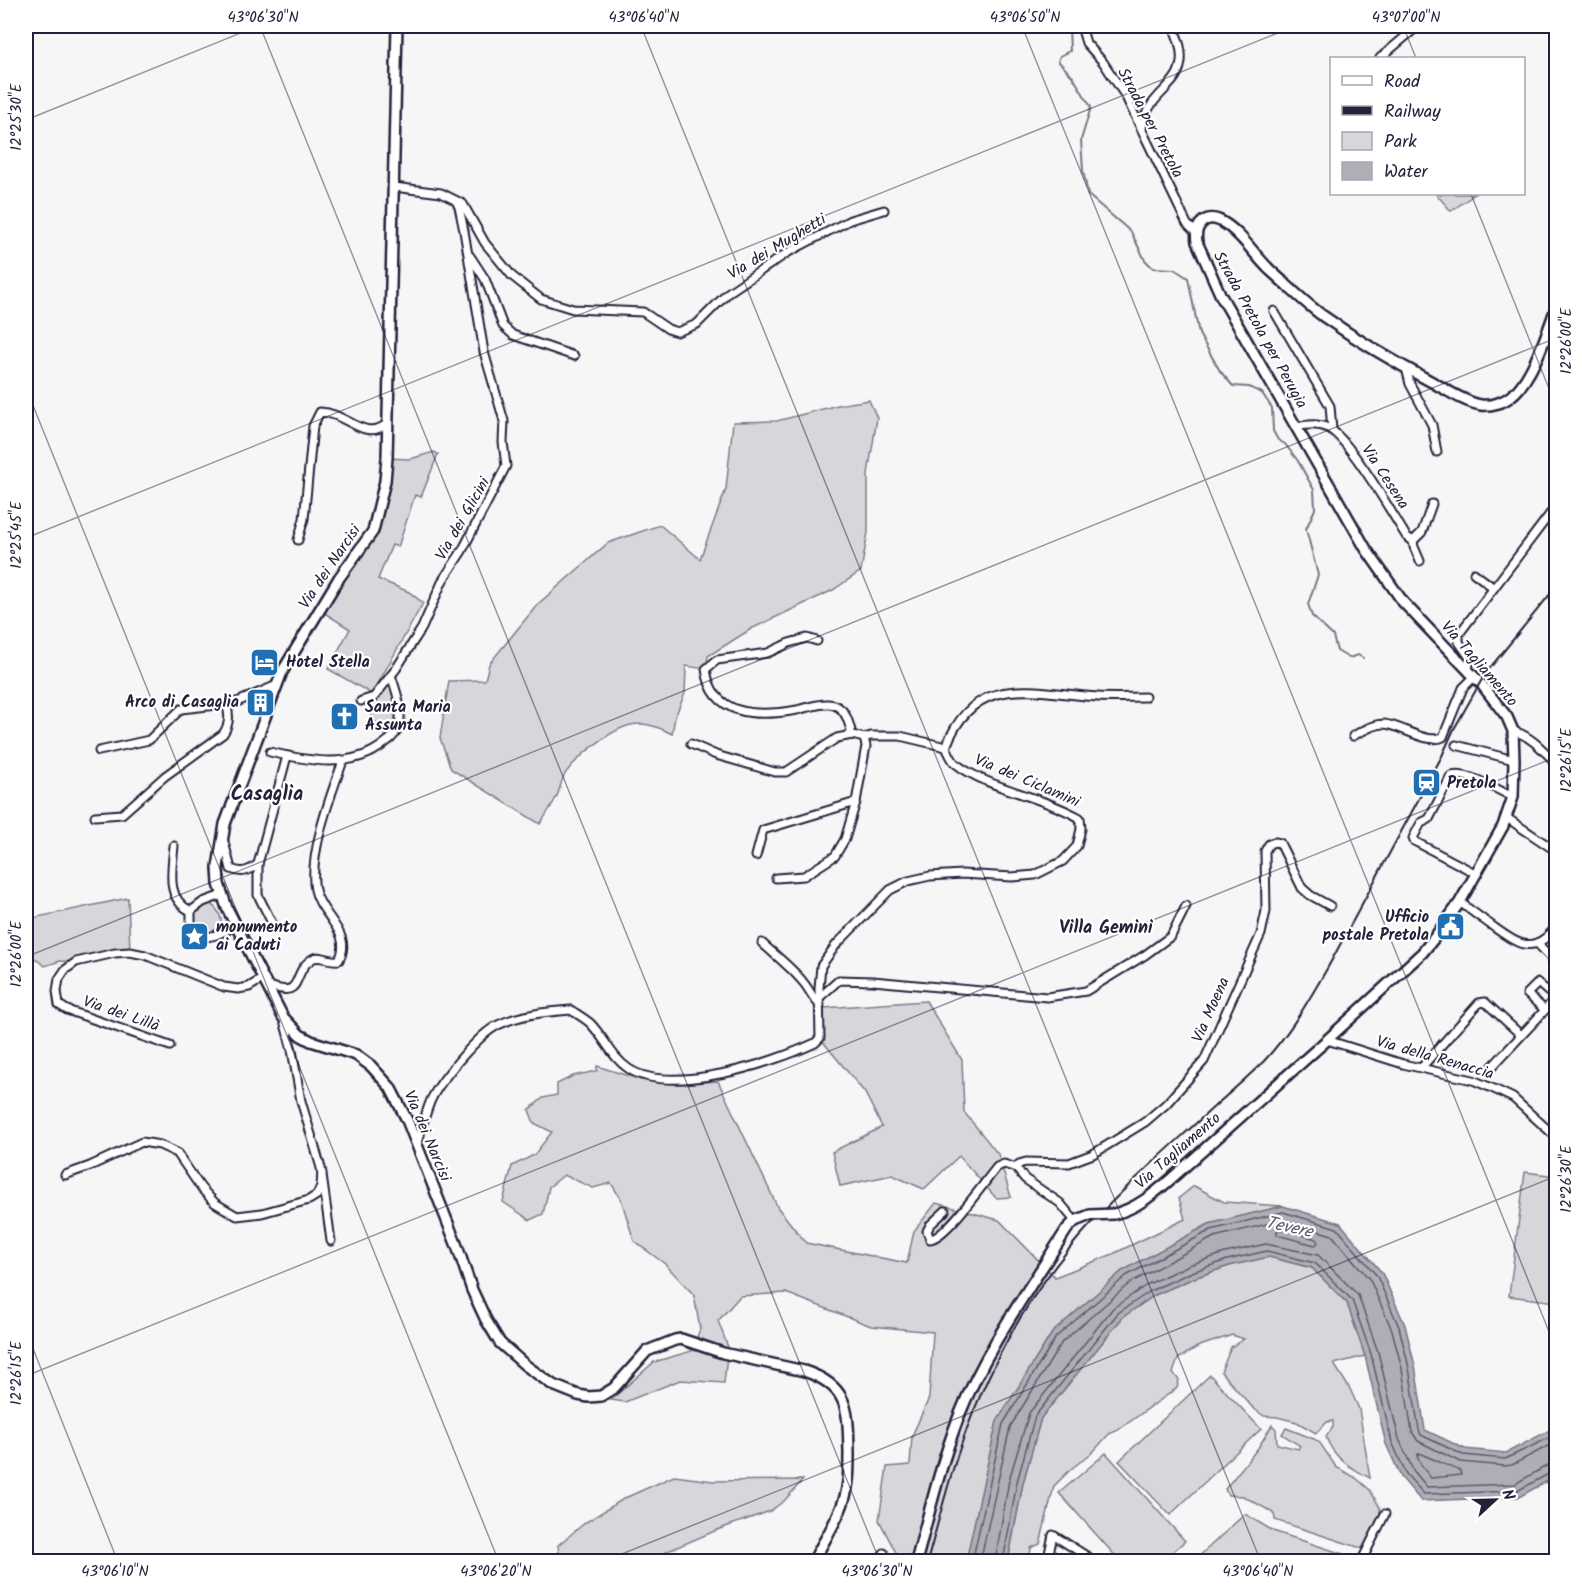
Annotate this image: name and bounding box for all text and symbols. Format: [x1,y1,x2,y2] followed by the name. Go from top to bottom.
[227,6,299,30] text: 43°06'30"N
[609,6,679,30] text: 43°06'40"N
[990,6,1060,30] text: 43°06'50"N
[1372,6,1440,30] text: 43°07'00"N
[1330,57,1525,195] legend
[1110,63,1190,183] street label: Strada per Pretola
[1384,68,1421,97] text: Road
[5,82,29,151] text: 12°25'30"E
[1384,98,1441,127] text: Railway
[1384,128,1417,157] text: Park
[1384,158,1429,187] text: Water
[723,207,832,286] street label: Via dei Mughetti
[1206,247,1314,413] street label: Strada Pretola per Perugia
[1555,307,1579,374] text: 12°26'00"E
[1355,440,1415,514] street label: Via Cesena
[429,472,498,565] street label: Via dei Glicini
[5,500,29,569] text: 12°25'45"E
[293,519,368,614] street label: Via dei Narcisi
[1434,615,1524,713] street label: Via Tagliamento
[249,646,281,678] hotel icon: Hotel Stella
[286,650,370,675] place label: Hotel Stella
[244,686,276,718] building icon: Arco di Casaglia
[125,690,239,715] place label: Arco di Casaglia
[365,695,451,738] place label: Santa Maria Assunta
[328,700,360,732] church icon: Santa Maria Assunta
[1555,727,1579,792] text: 12°26'15"E
[970,748,1085,815] street label: Via dei Ciclamini
[1410,767,1442,799] station icon: Pretola
[1447,771,1496,796] place label: Pretola
[231,779,303,811] district label: Casaglia
[1322,905,1429,948] place label: Ufficio postale Pretola
[1434,910,1466,942] public building icon: Ufficio postale Pretola
[1059,914,1153,943] district label: Villa Gemini
[216,915,297,958] place label: monumento ai Caduti
[5,920,29,987] text: 12°26'00"E
[179,920,211,952] place icon: monumento ai Caduti
[1185,973,1237,1047] street label: Via Moena
[79,989,163,1039] street label: Via dei Lillà
[1373,1029,1497,1087] street label: Via della Renaccia
[397,1087,458,1187] street label: Via dei Narcisi
[1129,1106,1227,1196] street label: Via Tagliamento
[1555,1144,1579,1213] text: 12°26'30"E
[1263,1209,1317,1248] water label: Tevere
[5,1340,29,1405] text: 12°26'15"E
[1465,1470,1525,1530] north arrow
[1494,1486,1521,1504] text: N
[81,1560,149,1584] text: 43°06'10"N
[460,1560,532,1584] text: 43°06'20"N
[841,1560,913,1584] text: 43°06'30"N
[1223,1560,1293,1584] text: 43°06'40"N

